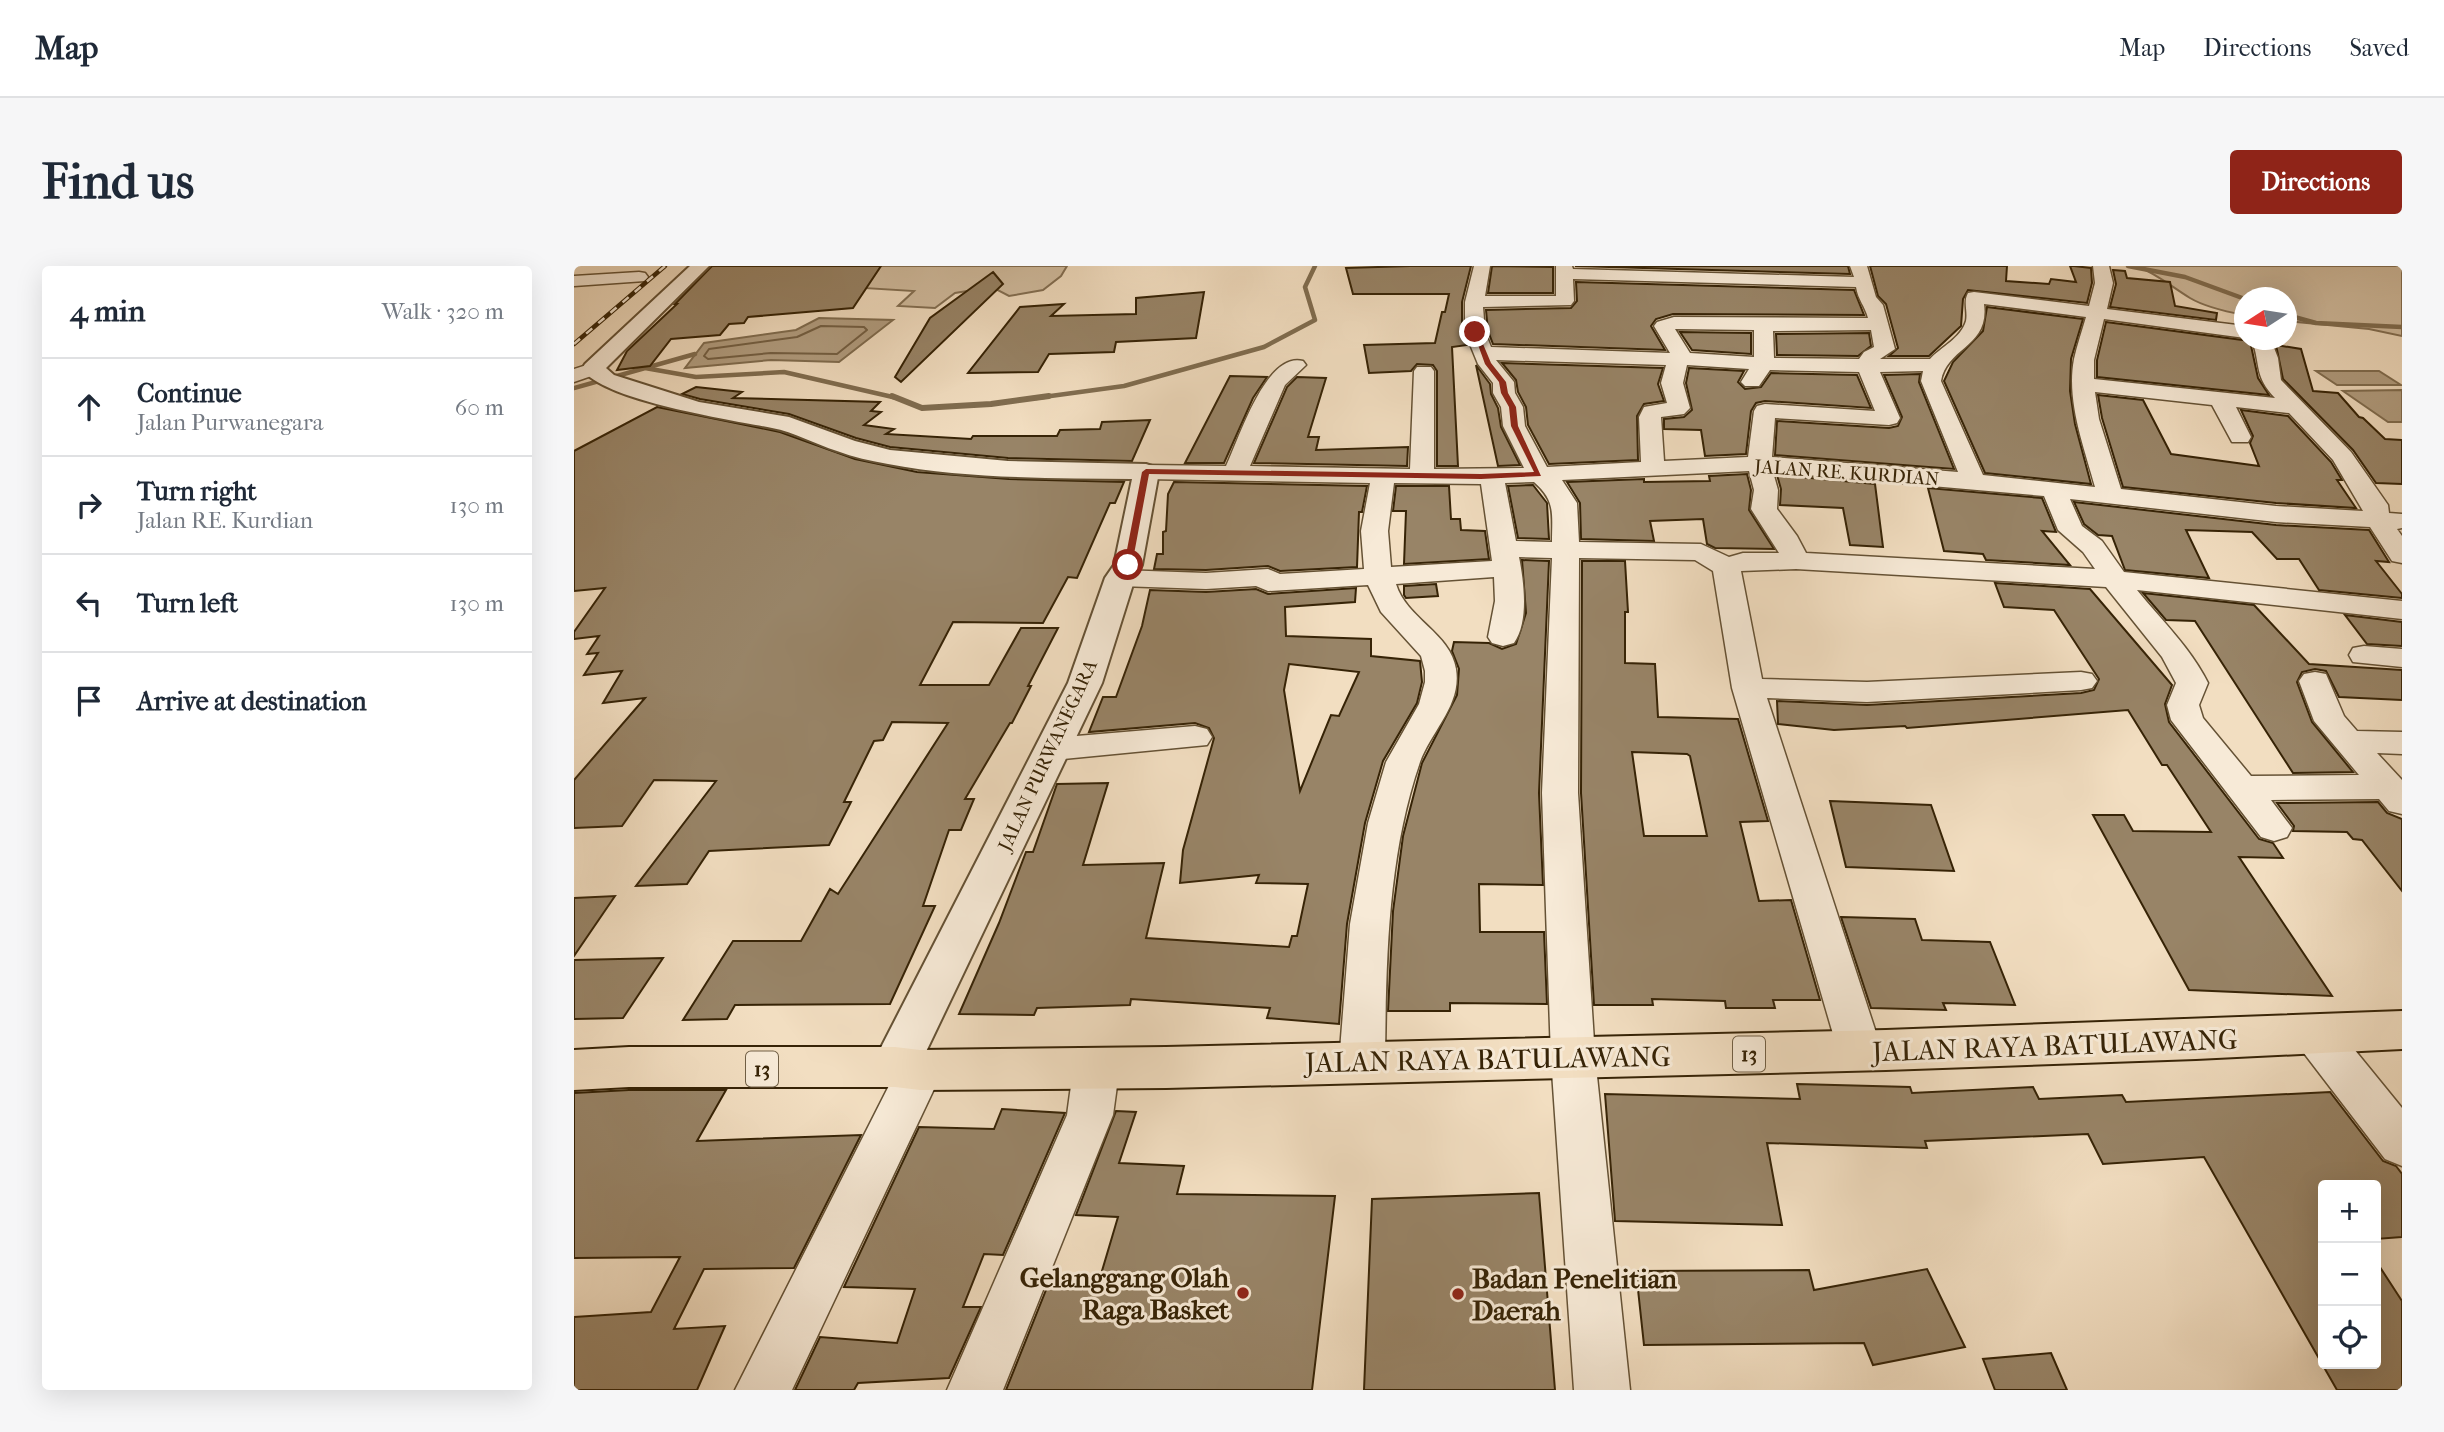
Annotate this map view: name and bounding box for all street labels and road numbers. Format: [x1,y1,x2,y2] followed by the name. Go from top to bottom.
[1752,455,1941,490] street label: JALAN RE. KURDIAN
[993,656,1102,856] street label: JALAN PURWANEGARA
[1870,1023,2238,1068] street label: JALAN RAYA BATULAWANG
[1733,1036,1765,1072] road number: 13
[1303,1040,1671,1079] street label: JALAN RAYA BATULAWANG
[746,1052,778,1086] road number: 13

